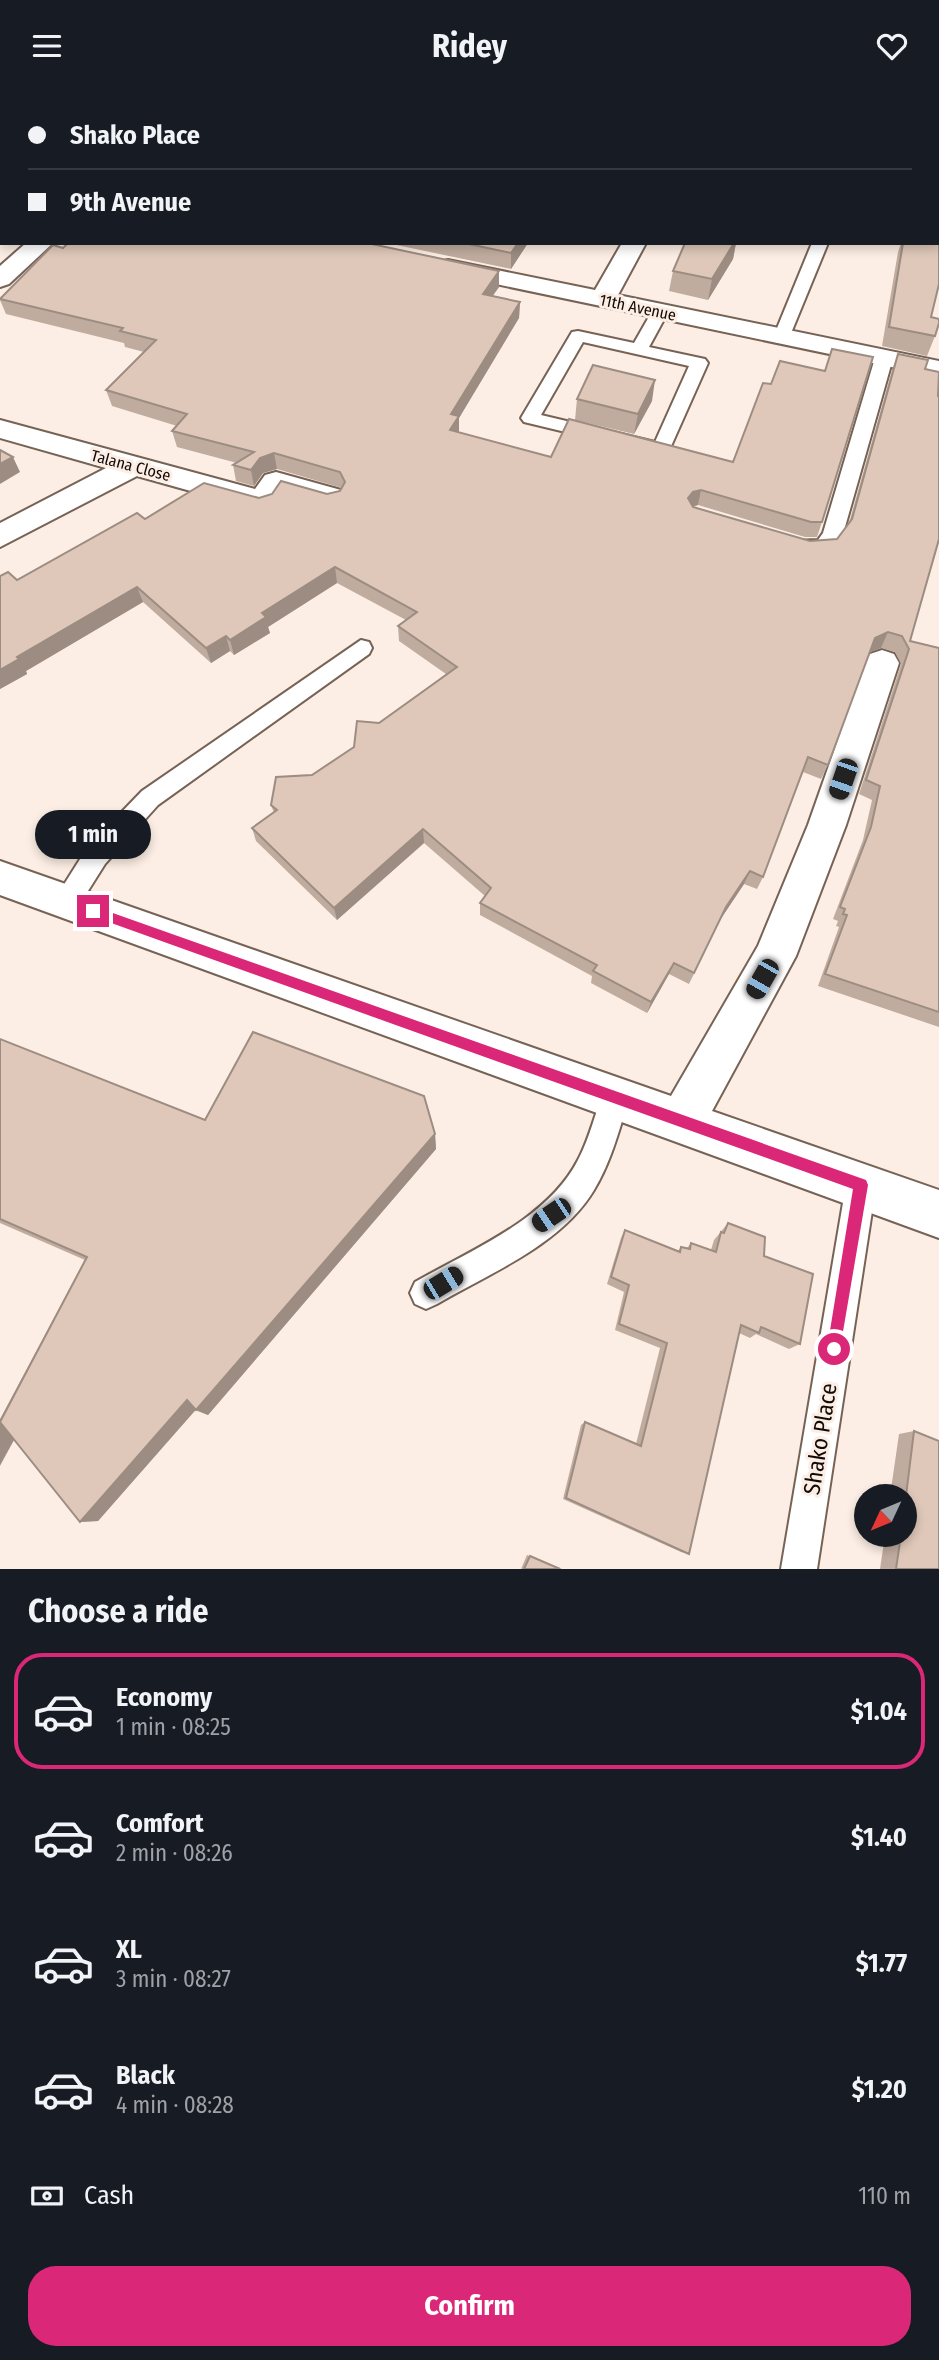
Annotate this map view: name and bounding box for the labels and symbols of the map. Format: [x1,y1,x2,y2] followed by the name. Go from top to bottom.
[598,290,678,325] street label: 11th Avenue
[89,446,173,485] street label: Talana Close
[827,756,860,802] car
[35,809,151,859] callout: 1 min
[77,895,109,927] route end
[743,956,782,1002] car
[528,1195,575,1235] car
[420,1263,467,1303] car
[818,1333,850,1365] route start
[797,1381,843,1497] street label: Shako Place
[854,1484,917,1547] north arrow

